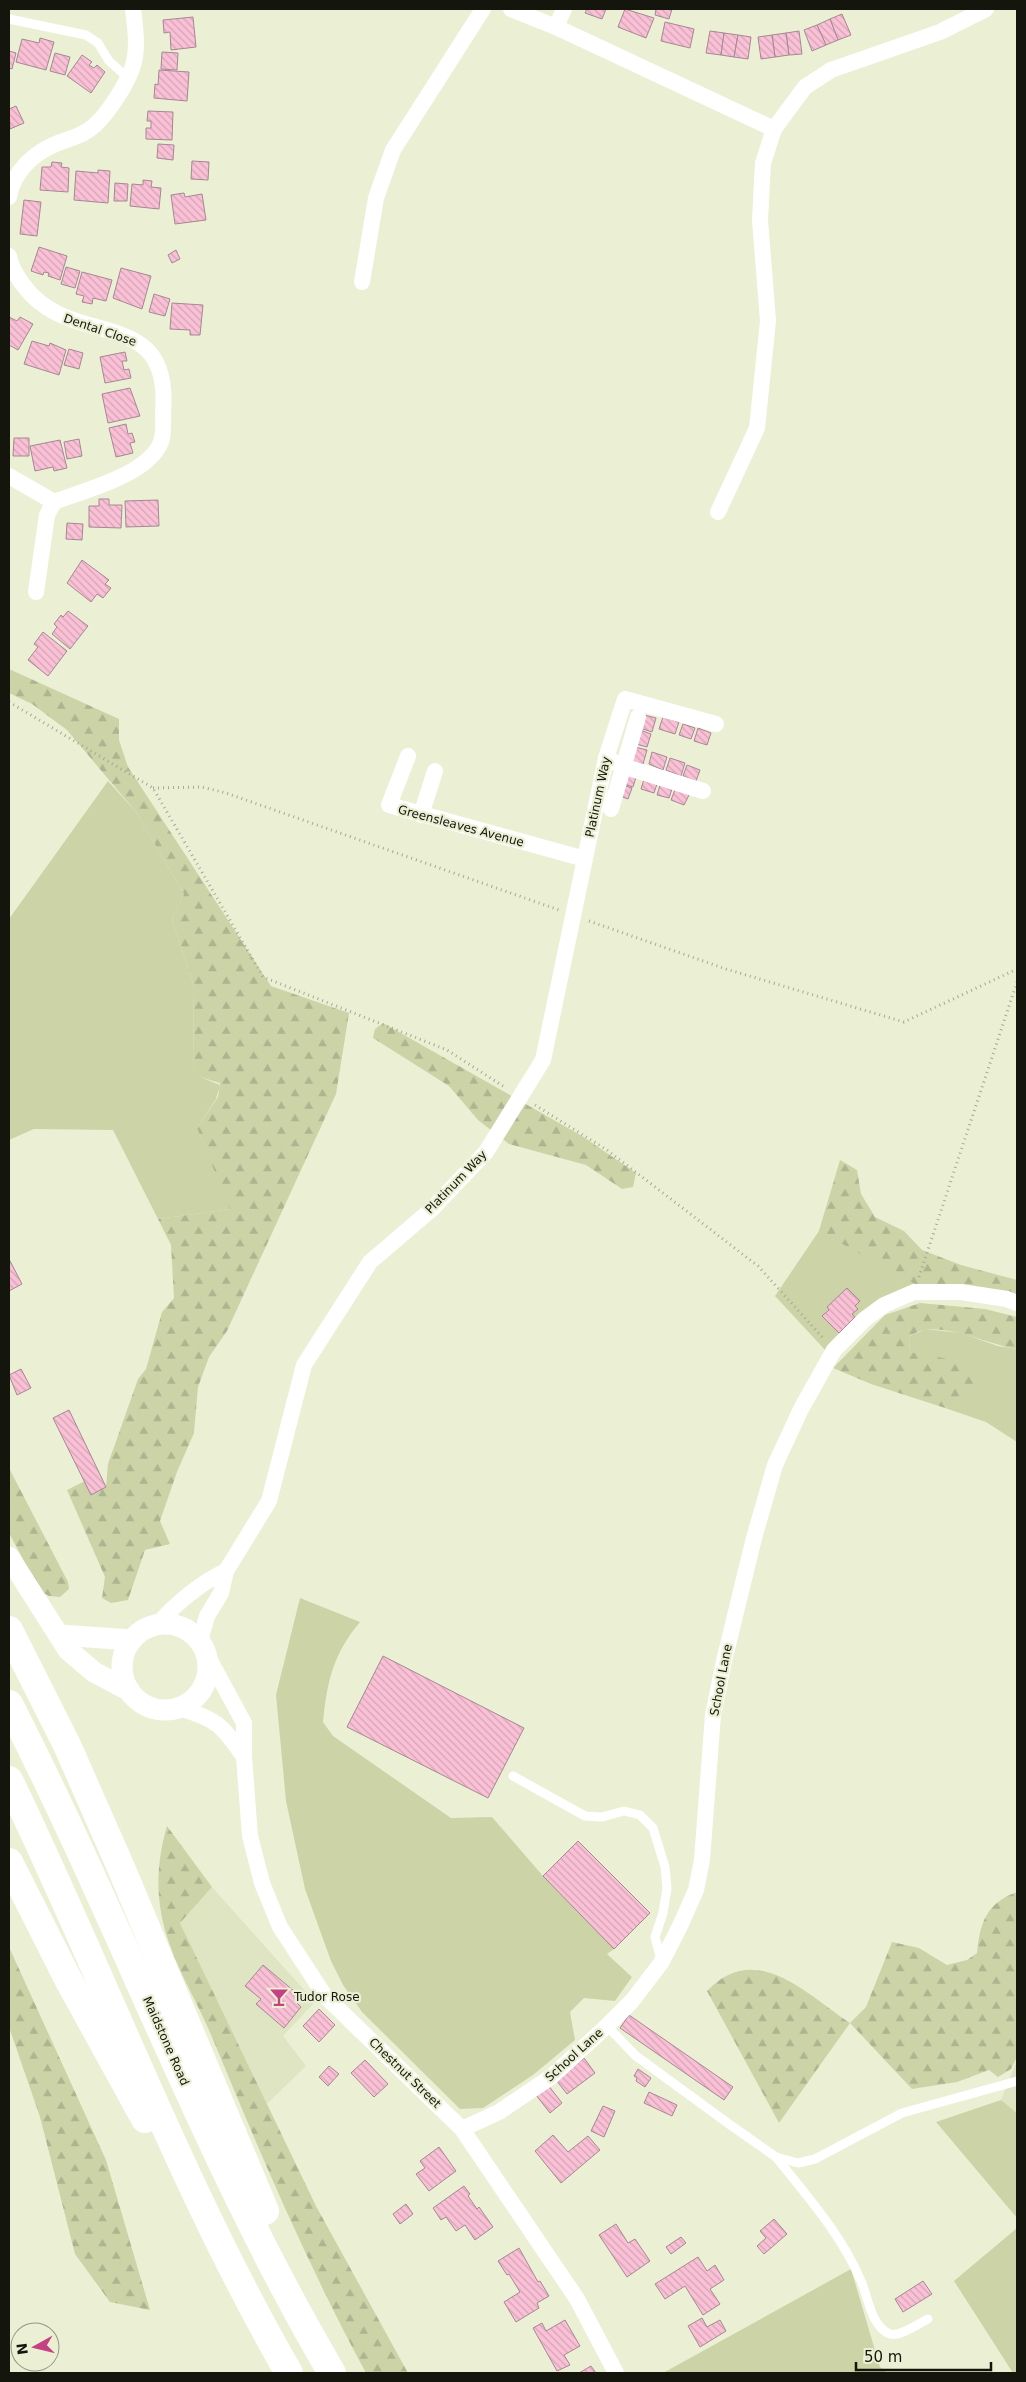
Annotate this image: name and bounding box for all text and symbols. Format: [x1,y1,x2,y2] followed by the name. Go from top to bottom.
[62,311,138,349] street label: Dental Close
[583,755,613,839] street label: Platinum Way
[397,802,525,850] street label: Greensleaves Avenue
[422,1148,490,1216] street label: Platinum Way
[707,1643,735,1717] street label: School Lane
[268,1986,290,2008] bar icon: Tudor Rose
[293,1990,360,2004] place label: Tudor Rose
[140,1994,192,2088] street label: Maidstone Road
[542,2025,606,2085] street label: School Lane
[366,2035,444,2111] street label: Chestnut Street
[10,2322,60,2372] north arrow
[856,2340,991,2372] scale bar
[13,2342,31,2356] text: N
[864,2348,902,2366] text: 50 m

